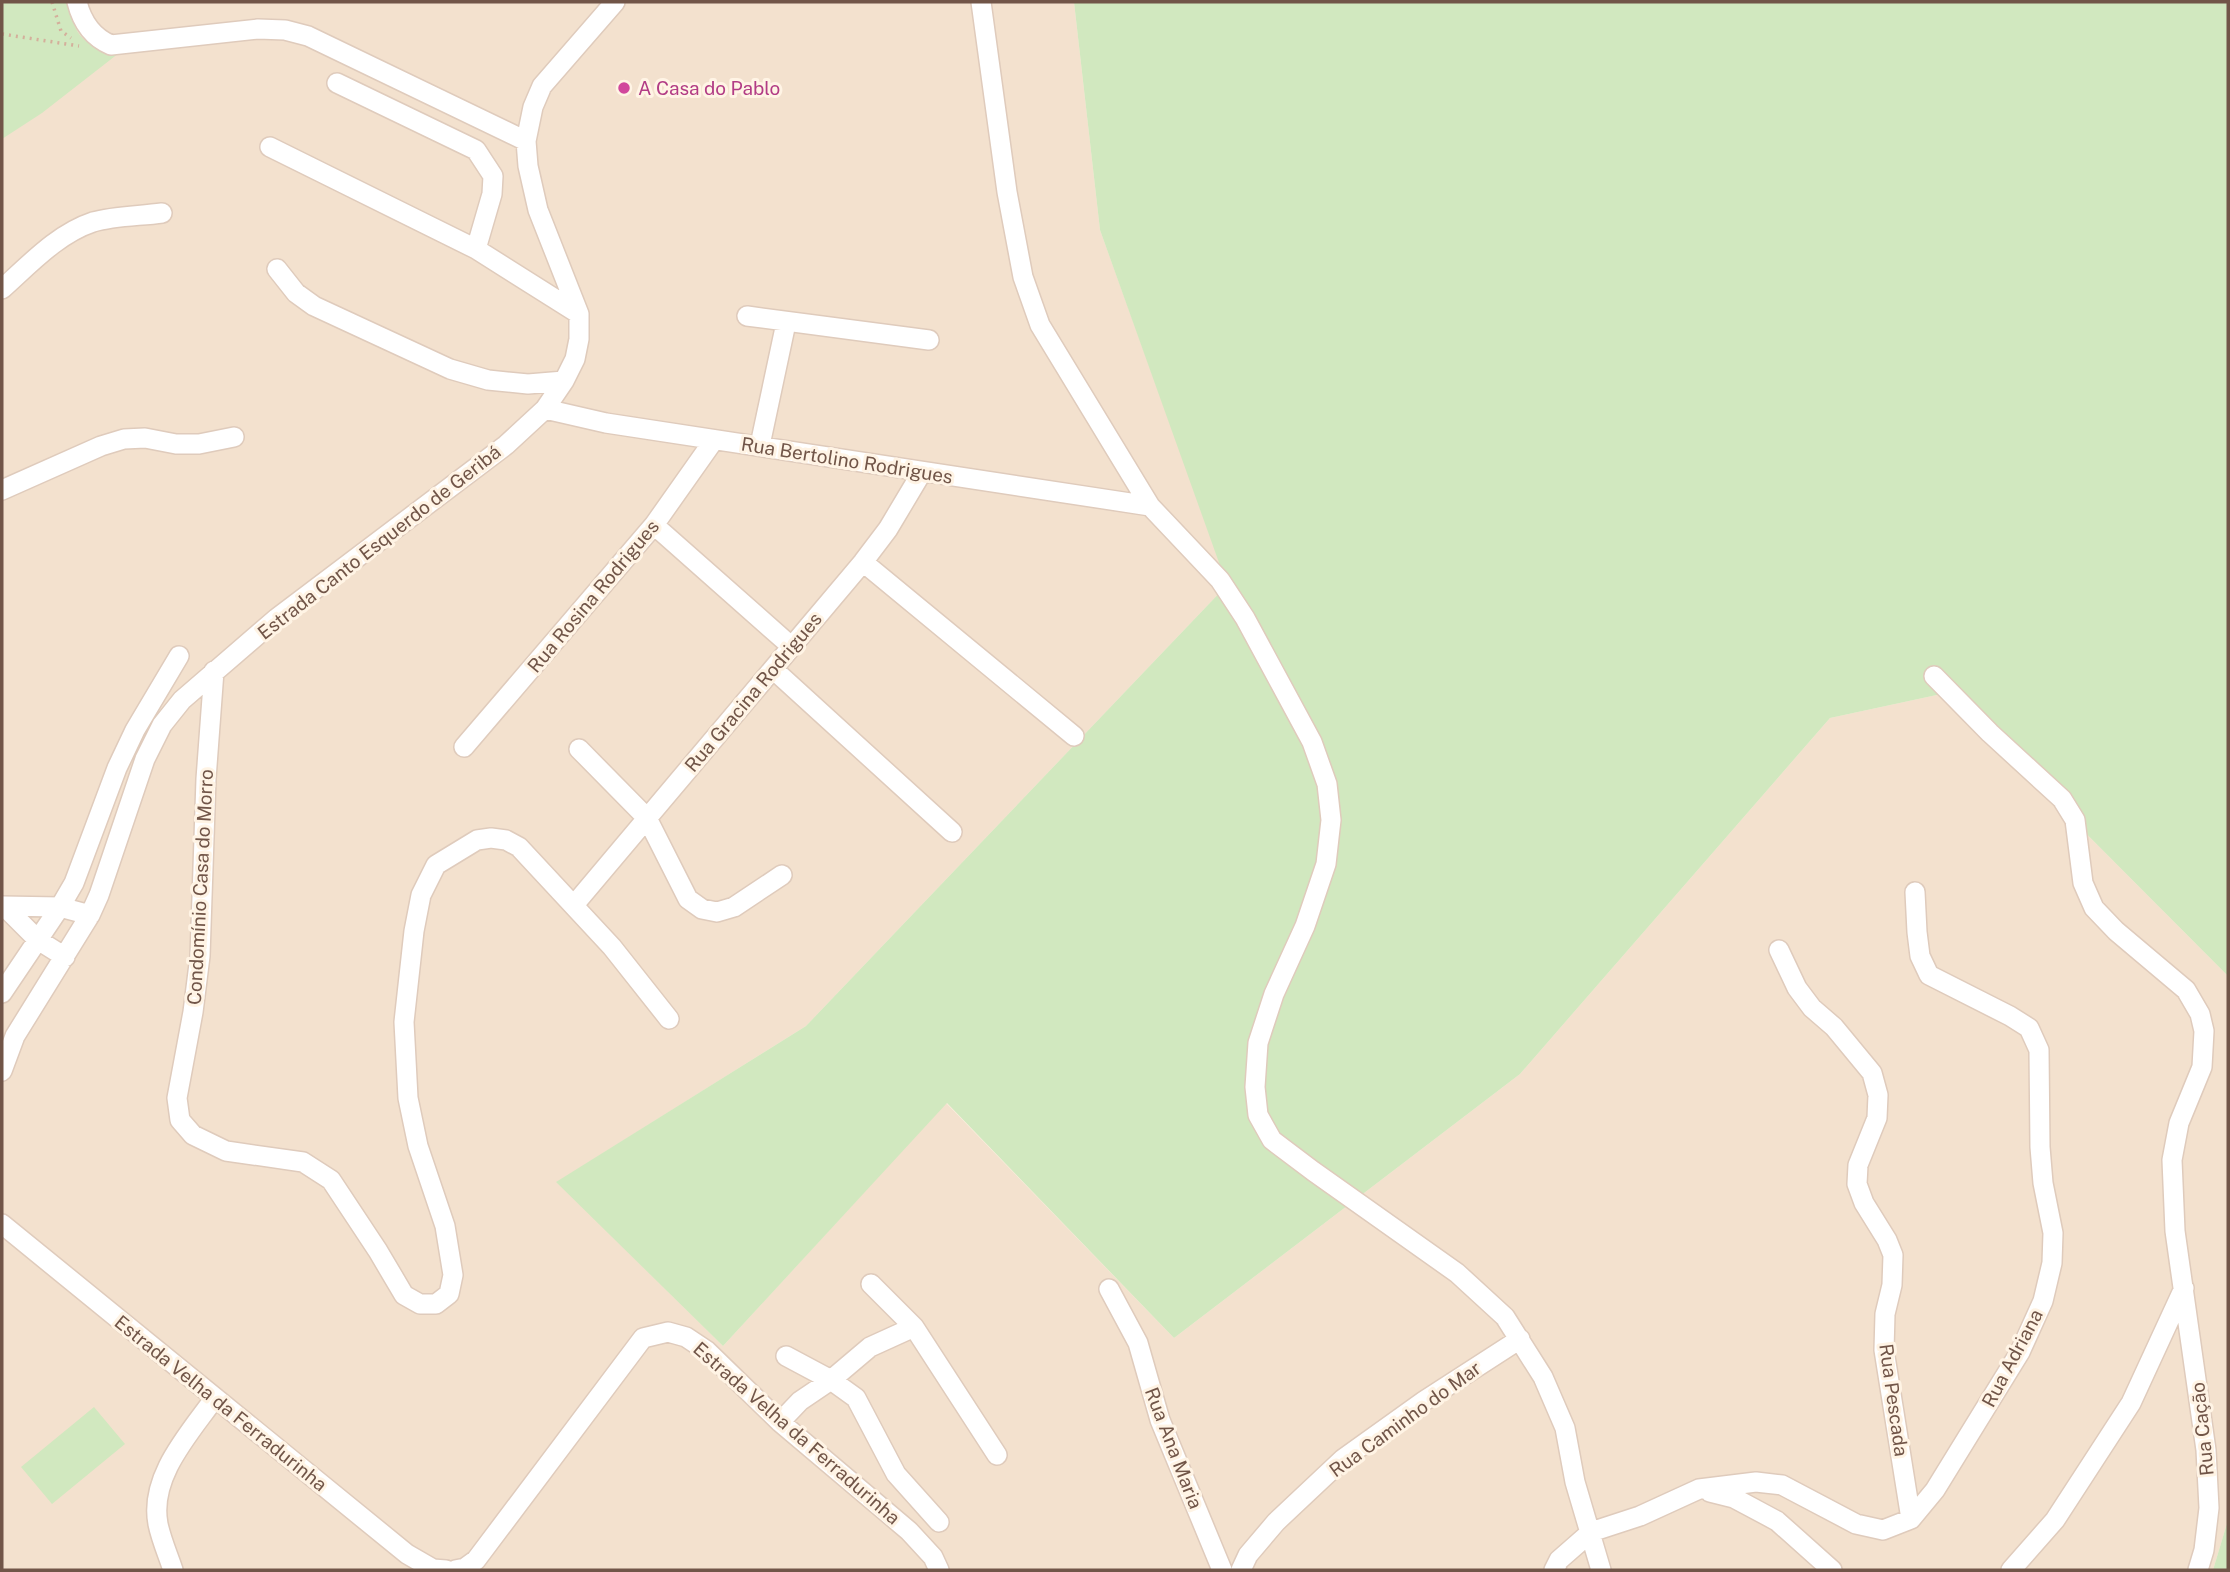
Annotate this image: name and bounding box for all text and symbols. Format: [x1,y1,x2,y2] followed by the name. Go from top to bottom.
[638,77,780,99] place label: A Casa do Pablo
[616,80,632,96] marker: A Casa do Pablo
[740,432,954,488] street label: Rua Bertolino Rodrigues
[253,440,505,644] street label: Estrada Canto Esquerdo de Geribá
[523,515,663,677] street label: Rua Rosina Rodrigues
[680,608,826,776] street label: Rua Gracina Rodrigues
[183,768,217,1006] street label: Condomínio Casa do Morro
[1977,1305,2047,1411] street label: Rua Adriana
[111,1311,331,1495] street label: Estrada Velha da Ferradurinha
[689,1337,905,1529] street label: Estrada Velha da Ferradurinha
[1875,1342,1913,1458] street label: Rua Pescada
[1325,1357,1485,1481] street label: Rua Caminho do Mar
[2186,1381,2218,1477] street label: Rua Cação
[1141,1384,1207,1512] street label: Rua Ana Maria

